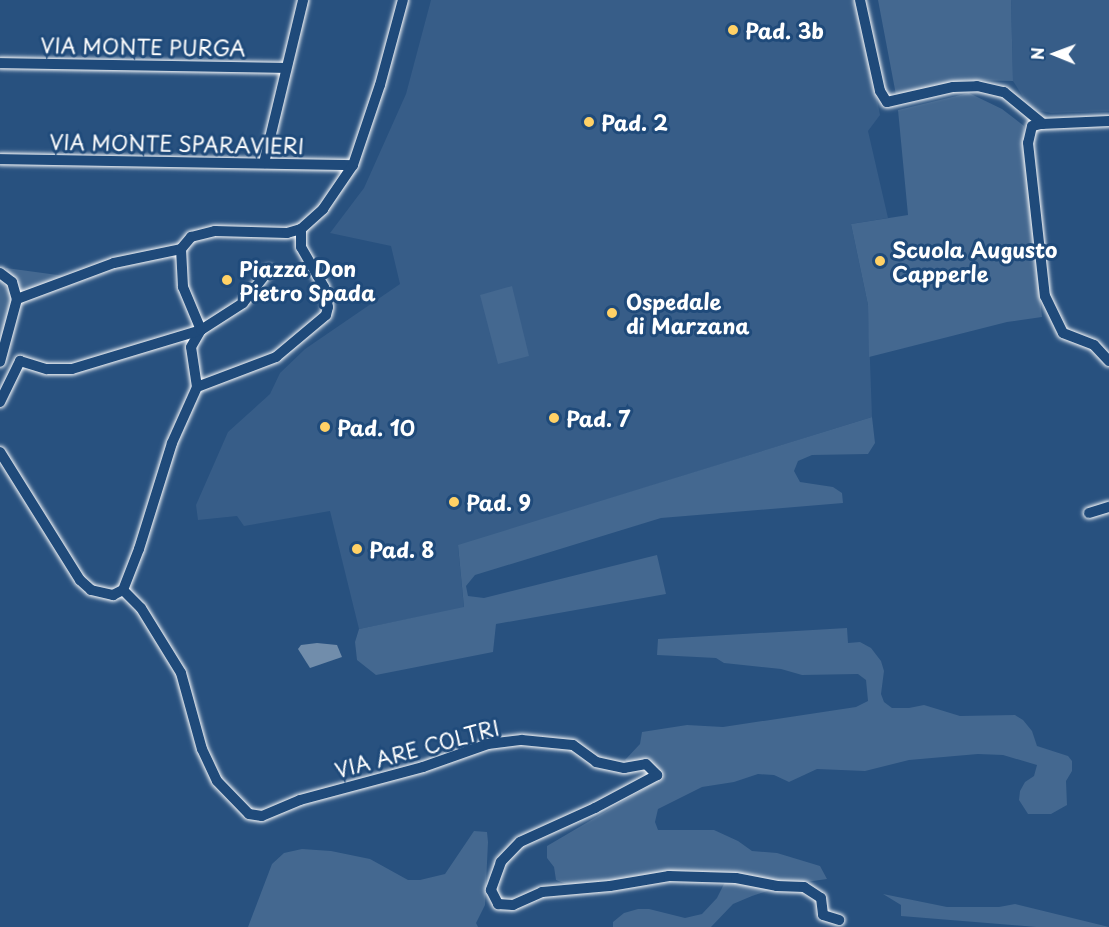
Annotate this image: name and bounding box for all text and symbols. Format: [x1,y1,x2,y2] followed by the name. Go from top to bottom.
[745,17,824,43] place label: Pad. 3b
[726,23,740,37] marker: Pad. 3b
[1025,24,1085,84] north arrow
[40,32,246,60] street label: VIA MONTE PURGA
[1025,47,1049,60] text: N
[601,109,668,135] place label: Pad. 2
[582,115,596,129] marker: Pad. 2
[49,128,305,158] street label: VIA MONTE SPARAVIERI
[892,236,1058,286] place label: Scuola Augusto Capperle
[873,254,887,268] marker: Scuola Augusto Capperle
[239,255,377,305] place label: Piazza Don Pietro Spada
[220,273,234,287] marker: Piazza Don Pietro Spada
[626,288,750,338] place label: Ospedale di Marzana
[603,304,621,322] marker: Ospedale di Marzana
[566,405,630,431] place label: Pad. 7
[547,411,561,425] marker: Pad. 7
[337,414,415,440] place label: Pad. 10
[318,420,332,434] marker: Pad. 10
[466,489,531,515] place label: Pad. 9
[447,495,461,509] marker: Pad. 9
[369,536,435,562] place label: Pad. 8
[350,542,364,556] marker: Pad. 8
[330,713,504,783] street label: VIA ARE COLTRI

